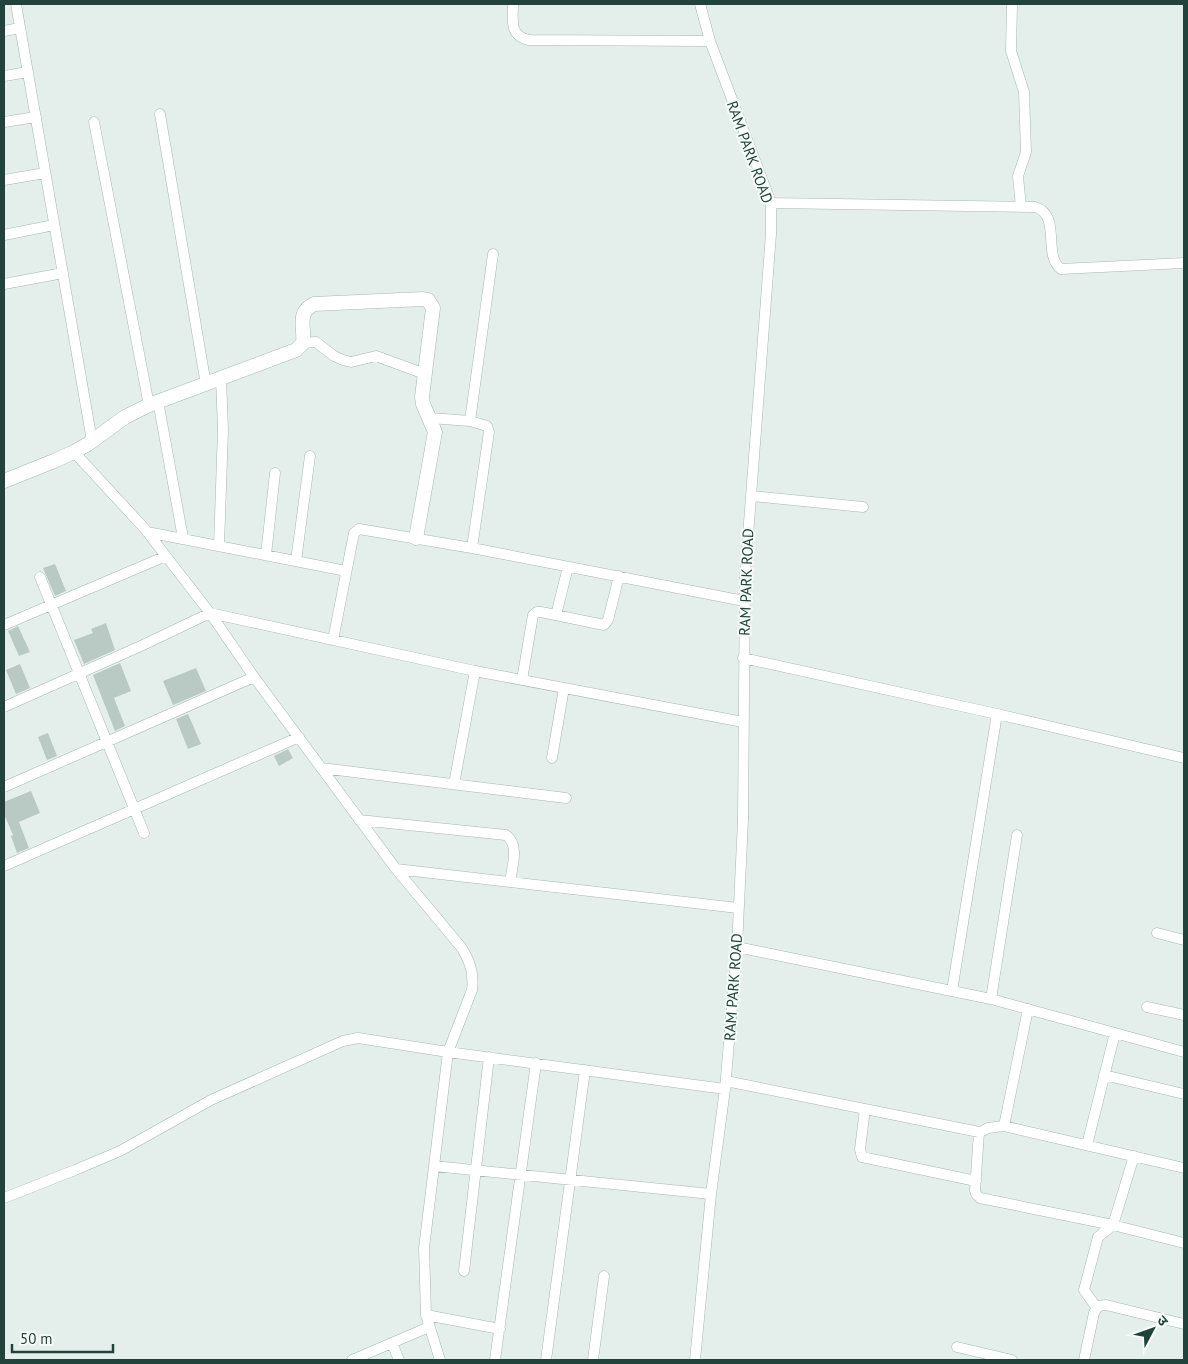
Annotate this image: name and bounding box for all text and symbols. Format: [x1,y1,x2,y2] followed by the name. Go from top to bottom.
[723,98,777,206] street label: RAM PARK ROAD
[735,528,757,636] street label: RAM PARK ROAD
[720,933,746,1041] street label: RAM PARK ROAD
[1128,1304,1178,1354] north arrow
[1153,1311,1173,1330] text: उ
[12,1322,114,1354] scale bar
[20,1329,53,1348] text: 50 m

